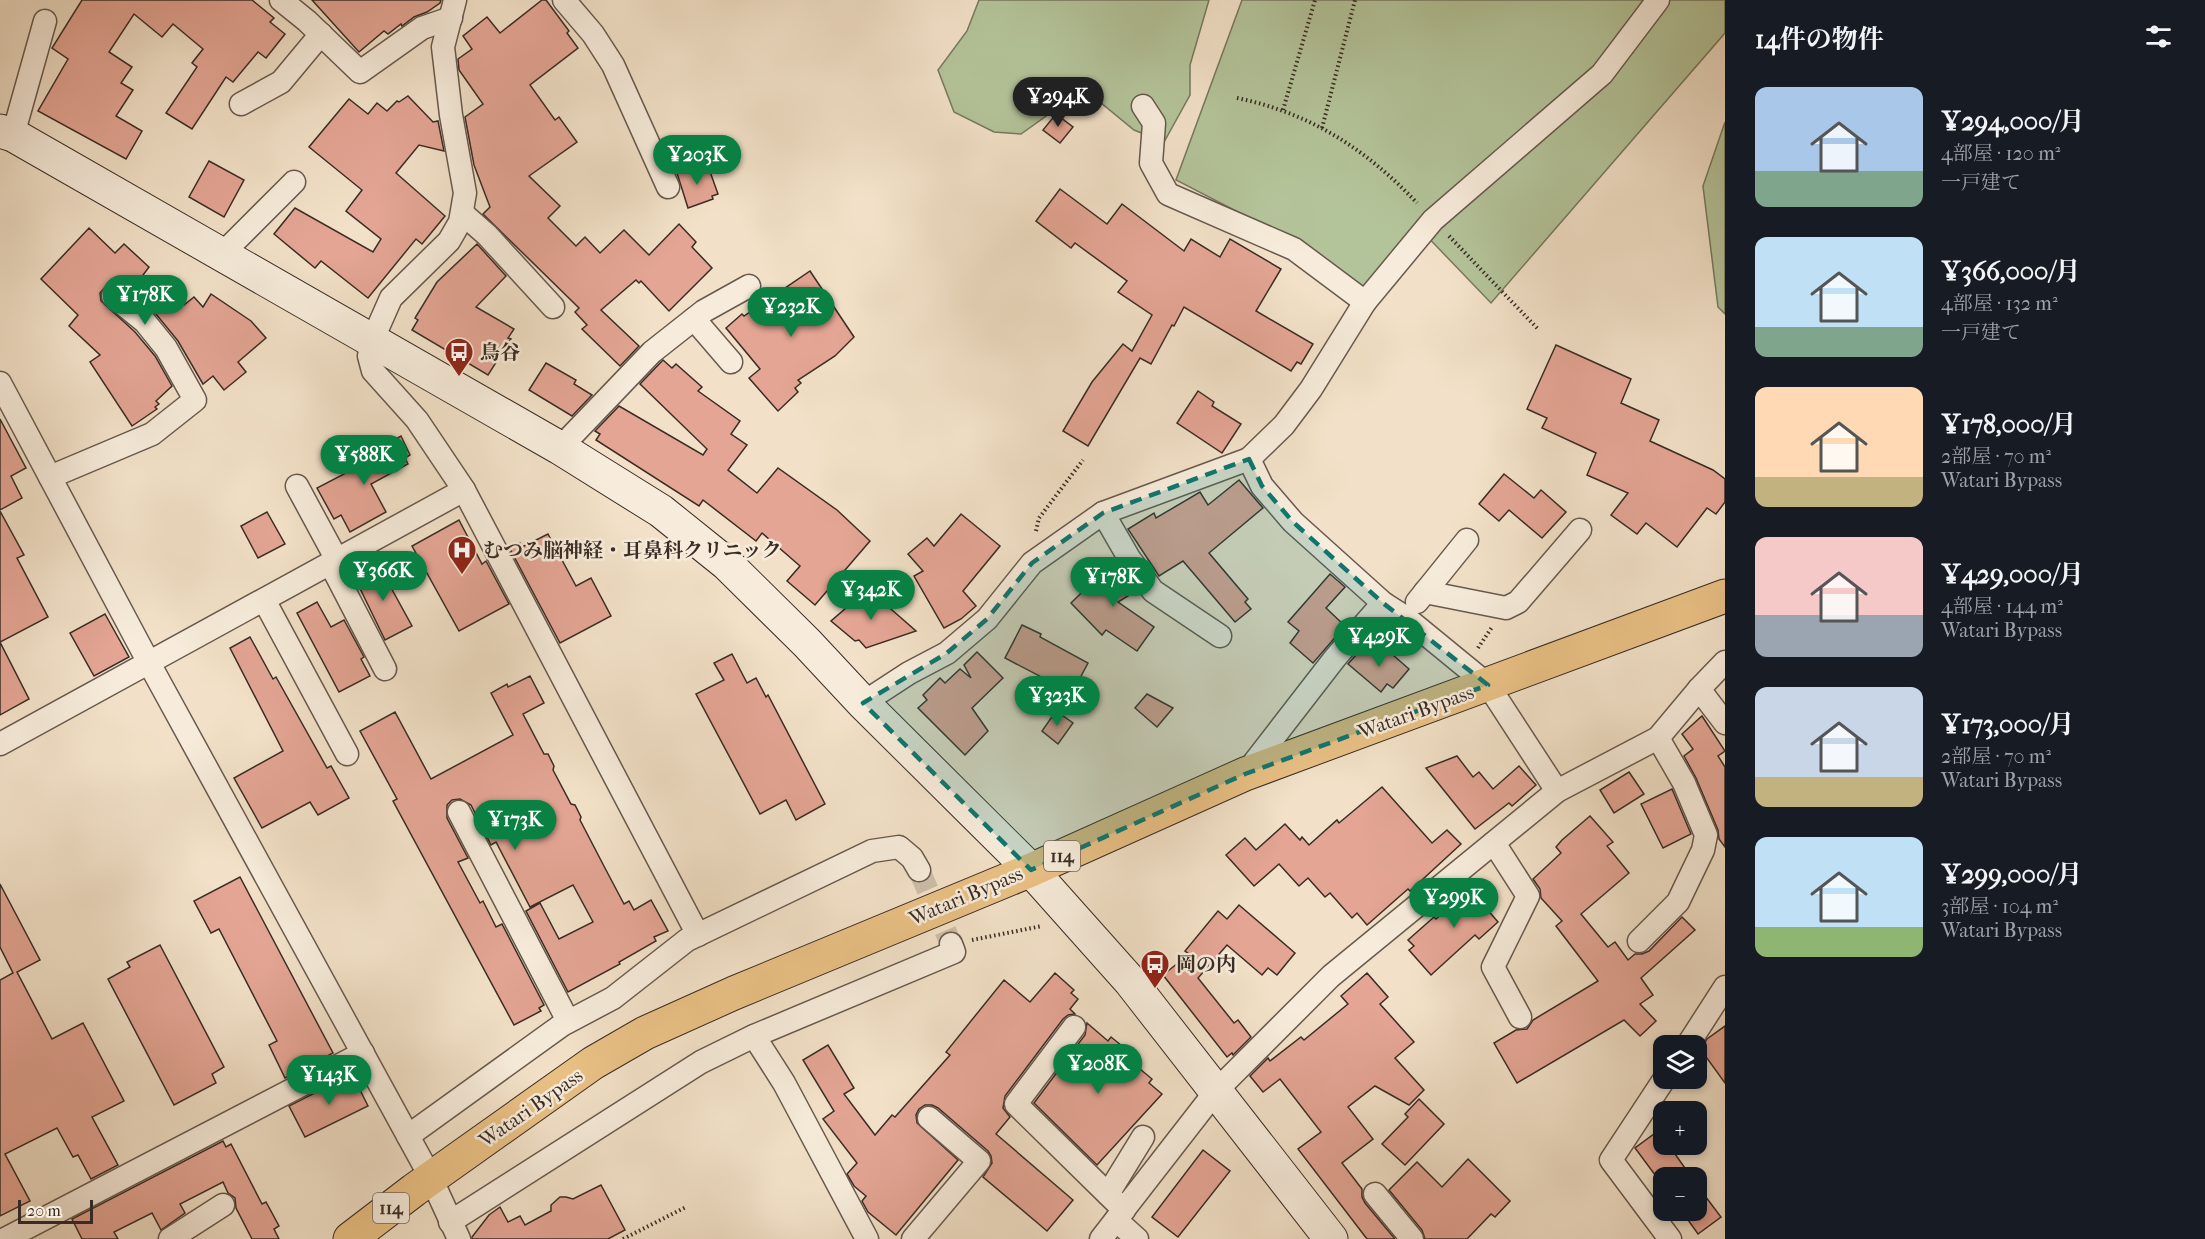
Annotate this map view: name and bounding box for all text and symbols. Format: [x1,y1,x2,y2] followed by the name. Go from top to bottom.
[2142,20,2175,53] icon: filters
[1755,24,1884,55] text: 14件の物件
[1016,77,1100,128] pin: ¥294K
[1027,85,1089,108] text: ¥294K
[1941,106,2085,137] text: ¥294,000/月
[1803,111,1875,183] icon: home
[655,135,739,186] pin: ¥203K
[1941,142,2060,165] text: 4部屋 · 120 m²
[667,143,727,166] text: ¥203K
[1941,171,2021,194] text: 一戸建て
[1941,256,2081,287] text: ¥366,000/月
[1803,261,1875,333] icon: home
[103,275,187,326] pin: ¥178K
[117,283,173,306] text: ¥178K
[749,287,833,338] pin: ¥232K
[1941,292,2058,315] text: 4部屋 · 132 m²
[762,295,820,318] text: ¥232K
[1941,321,2021,344] text: 一戸建て
[443,336,475,378] bus stop icon: 鳥谷
[480,341,520,364] place label: 鳥谷
[1941,409,2077,440] text: ¥178,000/月
[1803,411,1875,483] icon: home
[322,435,406,486] pin: ¥588K
[335,443,393,466] text: ¥588K
[1941,445,2051,468] text: 2部屋 · 70 m²
[1941,469,2062,492] text: Watari Bypass
[446,534,478,576] hospital icon: むつみ脳神経・耳鼻科クリニック
[483,539,782,562] place label: むつみ脳神経・耳鼻科クリニック
[341,551,425,602] pin: ¥366K
[1071,557,1155,608] pin: ¥178K
[353,559,413,582] text: ¥366K
[1941,559,2084,590] text: ¥429,000/月
[1803,561,1875,633] icon: home
[1085,565,1141,588] text: ¥178K
[829,570,913,621] pin: ¥342K
[841,578,901,601] text: ¥342K
[1941,595,2063,618] text: 4部屋 · 144 m²
[1337,617,1421,668] pin: ¥429K
[1941,619,2062,642] text: Watari Bypass
[1348,625,1410,648] text: ¥429K
[1015,676,1099,727] pin: ¥323K
[1354,680,1477,744] street label: Watari Bypass
[1029,684,1085,707] text: ¥323K
[1941,709,2074,740] text: ¥173,000/月
[1803,711,1875,783] icon: home
[1941,745,2051,768] text: 2部屋 · 70 m²
[1941,769,2062,792] text: Watari Bypass
[473,800,557,851] pin: ¥173K
[487,808,543,831] text: ¥173K
[1044,841,1080,871] road number: 114
[1941,859,2083,890] text: ¥299,000/月
[1803,861,1875,933] icon: home
[905,862,1026,931] street label: Watari Bypass
[1412,878,1496,929] pin: ¥299K
[1423,886,1485,909] text: ¥299K
[1941,895,2058,918] text: 3部屋 · 104 m²
[1941,919,2062,942] text: Watari Bypass
[1139,948,1171,990] bus stop icon: 岡の内
[1176,953,1236,976] place label: 岡の内
[1653,1035,1707,1221] map controls
[1653,1035,1707,1089] button: layers
[1056,1044,1140,1095] pin: ¥208K
[1067,1052,1129,1075] text: ¥208K
[287,1055,371,1106] pin: ¥143K
[300,1063,358,1086] text: ¥143K
[474,1064,587,1153] street label: Watari Bypass
[1653,1101,1707,1155] button: +
[1653,1167,1707,1221] button: −
[373,1193,409,1223] road number: 114
[18,1197,93,1224] scale bar
[27,1201,61,1220] text: 20 m

